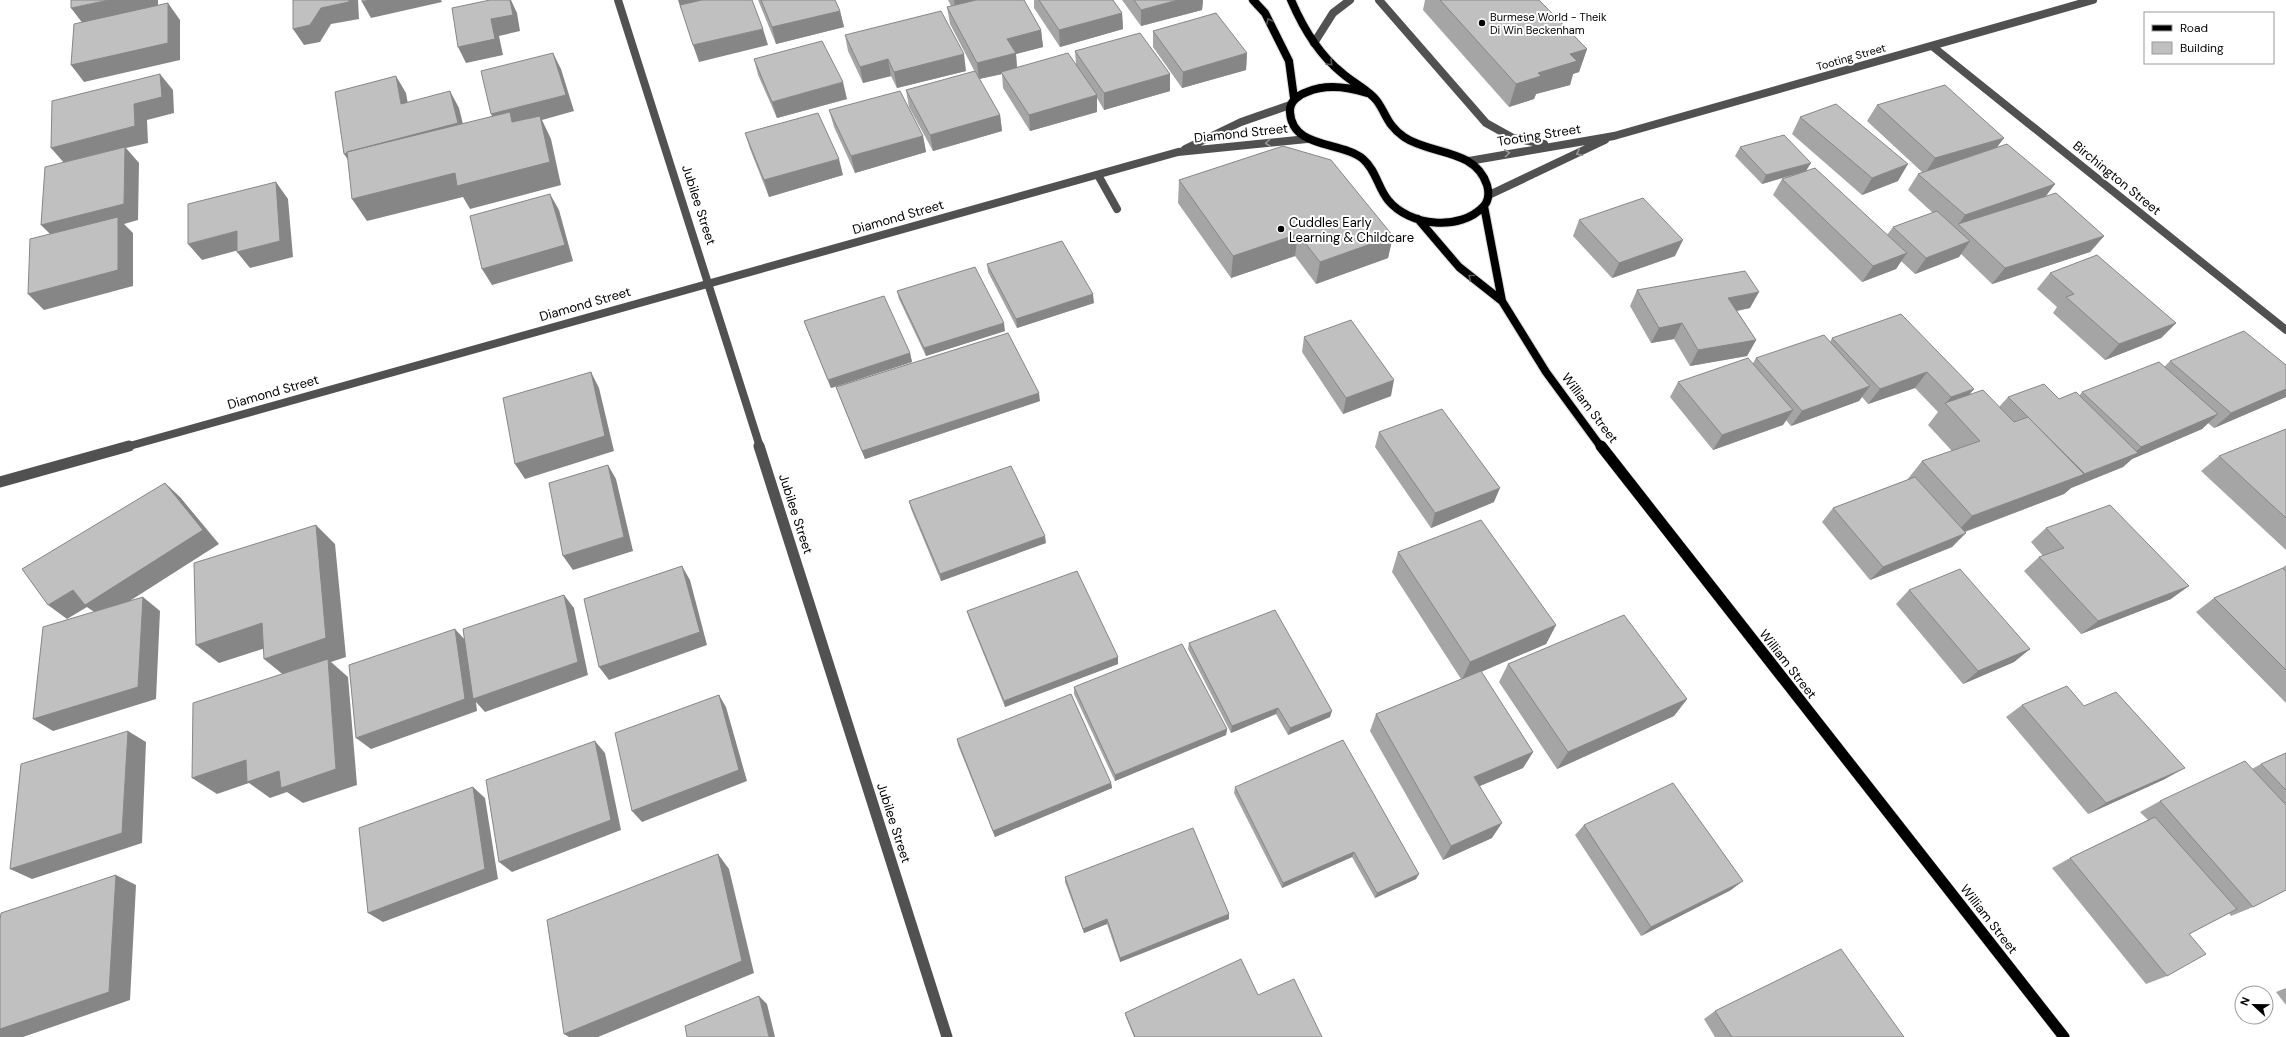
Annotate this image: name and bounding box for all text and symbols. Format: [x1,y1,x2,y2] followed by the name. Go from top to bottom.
[1490,10,1607,37] place label: Burmese World - Theik Di Win Beckenham
[2144,12,2274,64] legend
[1266,18,1274,25] one-way arrow
[1477,18,1487,28] marker: Burmese World - Theik Di Win Beckenham
[2180,20,2208,36] text: Road
[1815,40,1887,74] street label: Tooting Street
[2180,40,2224,56] text: Building
[1325,58,1333,66] one-way arrow
[1193,120,1289,146] street label: Diamond Street
[1496,120,1582,150] street label: Tooting Street
[2069,137,2165,219] street label: Birchington Street
[1265,138,1271,147] one-way arrow
[1576,148,1583,156] one-way arrow
[1504,149,1510,158] one-way arrow
[678,163,720,247] street label: Jubilee Street
[850,196,946,238] street label: Diamond Street
[1289,214,1414,246] place label: Cuddles Early Learning & Childcare
[1276,224,1286,234] marker: Cuddles Early Learning & Childcare
[1469,274,1476,281] one-way arrow
[537,283,633,325] street label: Diamond Street
[1558,370,1622,446] street label: William Street
[225,371,321,413] street label: Diamond Street
[775,472,817,556] street label: Jubilee Street
[1756,626,1820,702] street label: William Street
[873,781,915,865] street label: Jubilee Street
[1957,881,2021,957] street label: William Street
[2234,985,2274,1025] north arrow
[2237,995,2253,1008] text: N

